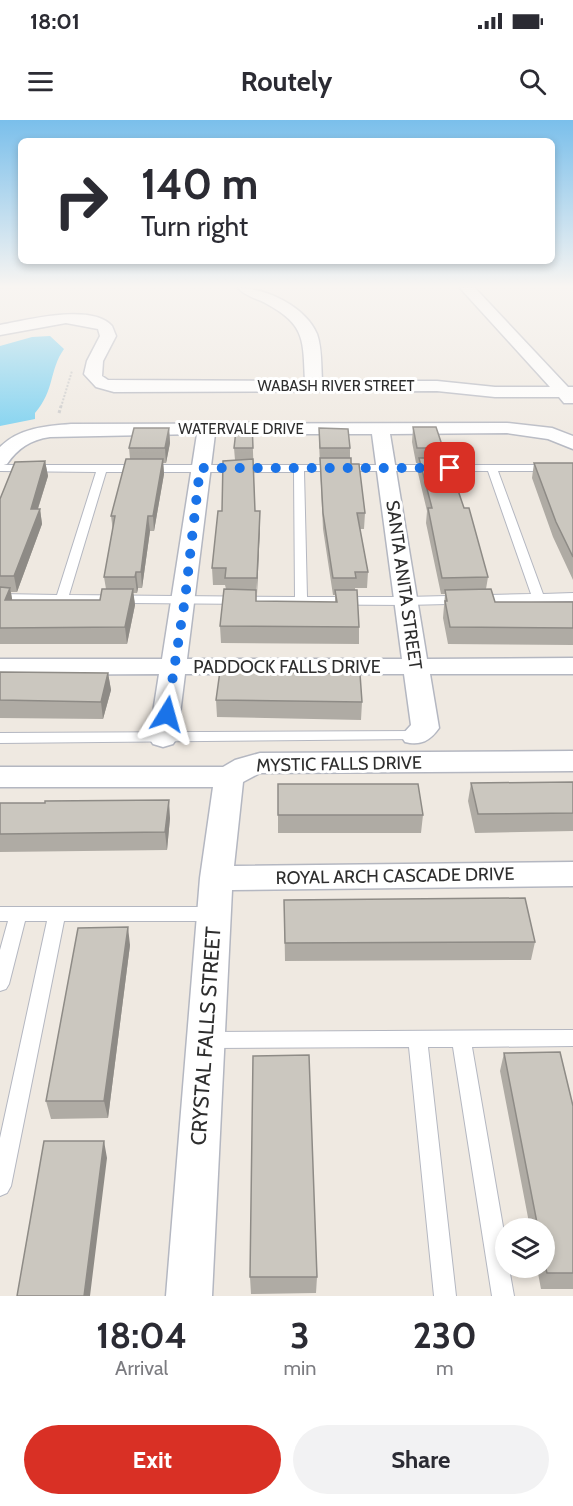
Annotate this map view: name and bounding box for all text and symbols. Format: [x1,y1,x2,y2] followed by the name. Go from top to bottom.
[30,8,80,35] text: 18:01
[24,65,57,98] icon: menu
[241,65,332,98] text: Routely
[516,65,549,98] icon: search
[141,158,258,210] text: 140 m
[42,162,120,240] icon: right
[141,210,248,243] text: Turn right
[258,377,414,395] street label: WABASH RIVER STREET
[178,420,304,438] street label: WATERVALE DRIVE
[424,442,475,493] pin
[433,451,466,484] icon: arrive
[381,499,427,671] street label: SANTA ANITA STREET
[193,656,381,678] street label: PADDOCK FALLS DRIVE
[135,682,199,746] position arrow
[256,752,422,776] street label: MYSTIC FALLS DRIVE
[275,863,515,889] street label: ROYAL ARCH CASCADE DRIVE
[185,926,226,1146] street label: CRYSTAL FALLS STREET
[495,1218,555,1278] map controls
[495,1218,555,1278] button: layers
[96,1313,187,1357] text: 18:04
[290,1313,310,1357] text: 3
[413,1313,477,1357] text: 230
[115,1356,168,1380] text: Arrival
[283,1356,316,1380] text: min
[436,1356,453,1380] text: m
[24,1425,281,1494] button: Exit
[293,1425,549,1494] button: Share

